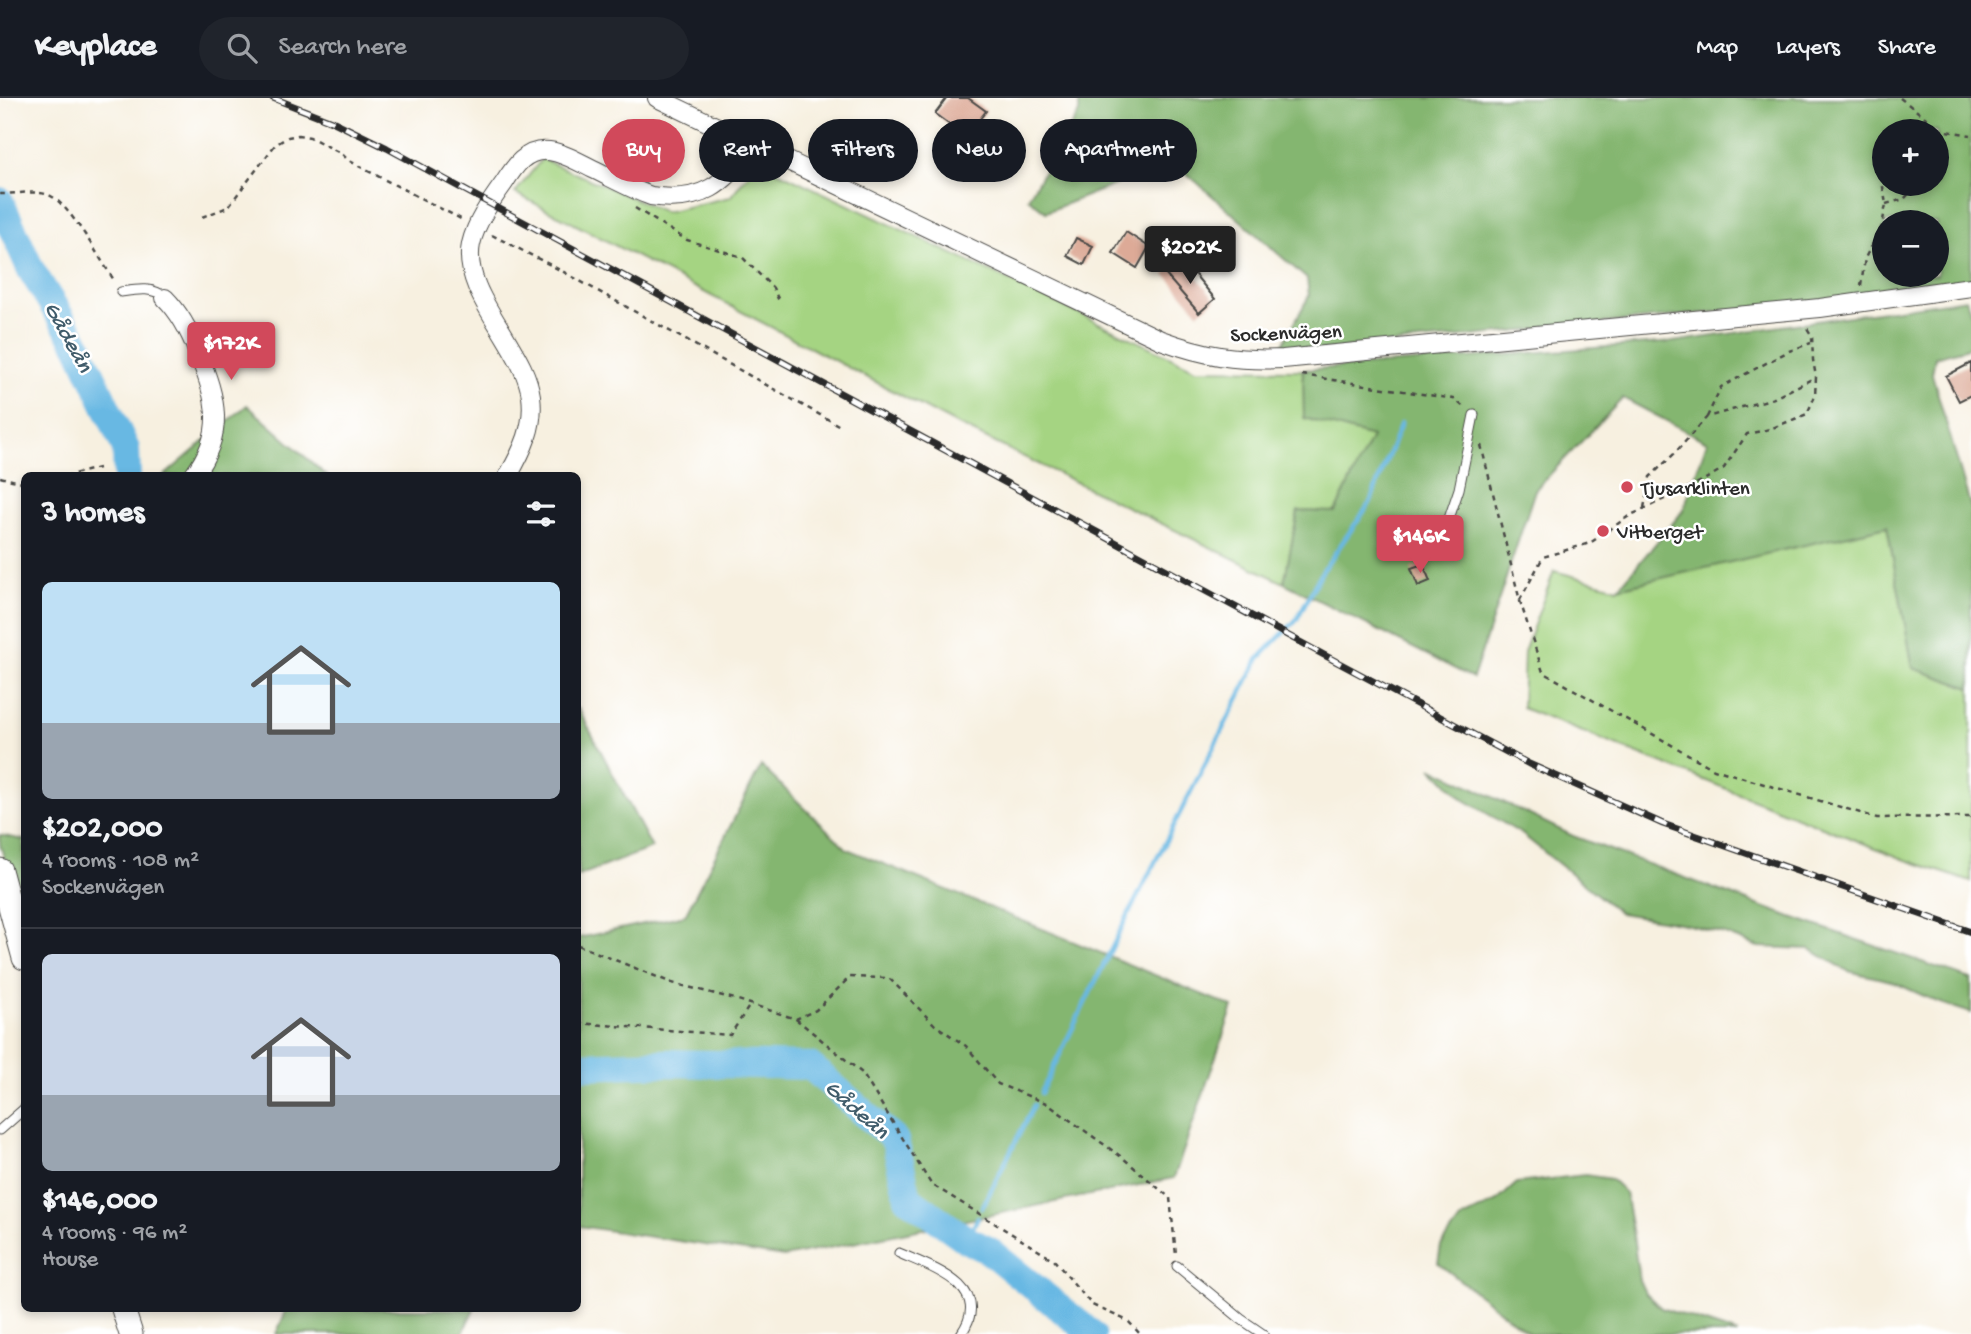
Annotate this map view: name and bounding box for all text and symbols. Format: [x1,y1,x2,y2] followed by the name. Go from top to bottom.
[199,17,689,80] search box
[35,29,157,67] text: Keyplace
[223,29,261,67] icon: search
[279,33,407,64] text: Search here
[1696,34,1738,63] text: Map
[1776,34,1840,63] text: Layers
[1878,34,1936,63] text: Share
[602,119,685,182] chip: Buy
[699,119,794,182] chip: Rent
[808,119,918,182] chip: Filters
[932,119,1026,182] chip: New
[1040,119,1197,182] chip: Apartment
[1872,119,1949,287] map controls
[1872,119,1949,196] button: +
[1872,210,1949,287] button: −
[1141,226,1239,286] pin: $202K
[1161,235,1219,262] text: $202K
[37,298,98,379] water label: Gådeån
[1230,321,1342,350] street label: Sockenvägen
[182,322,280,382] pin: $172K
[203,331,259,358] text: $172K
[1640,478,1750,503] place label: Tjusarklinten
[1619,479,1635,495] marker: Tjusarklinten
[522,495,560,533] icon: filters
[42,497,144,532] text: 3 homes
[1371,516,1469,575] pin: $146K
[1616,522,1705,547] place label: Vitberget
[1595,523,1611,539] marker: Vitberget
[1393,524,1447,551] text: $146K
[238,627,364,753] icon: home
[42,813,162,848] text: $202,000
[42,848,199,875] text: 4 rooms · 108 m²
[42,875,164,902] text: Sockenvägen
[238,999,364,1125] icon: home
[818,1075,894,1147] water label: Gådeån
[42,1185,158,1220] text: $146,000
[42,1220,187,1247] text: 4 rooms · 96 m²
[42,1247,98,1274] text: House

